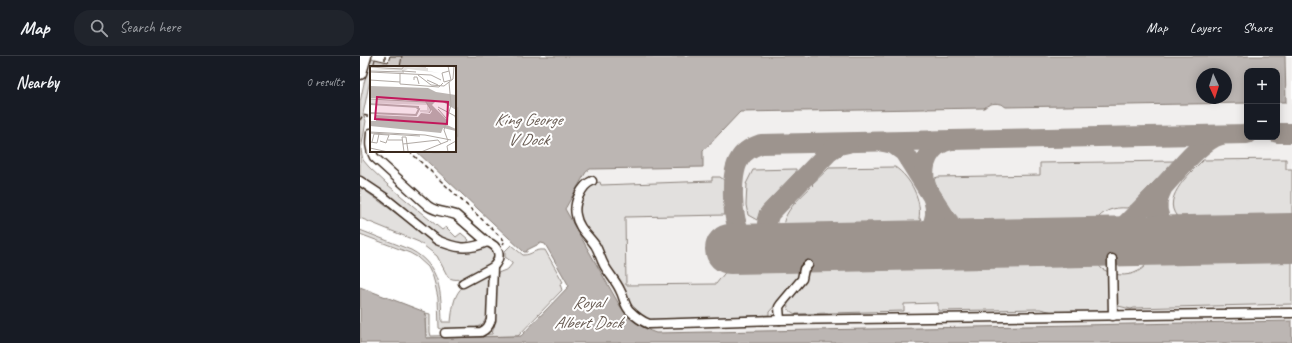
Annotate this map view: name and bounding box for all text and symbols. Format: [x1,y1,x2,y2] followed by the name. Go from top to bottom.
[74,10,354,46] search box
[20,16,50,40] text: Map
[88,17,110,39] icon: search
[120,18,181,37] text: Search here
[1146,19,1168,36] text: Map
[1190,19,1221,36] text: Layers
[1243,19,1272,36] text: Share
[370,66,456,152] inset map
[1196,68,1232,104] north arrow
[1244,68,1280,140] map controls
[1244,68,1280,104] button: +
[16,72,59,93] text: Nearby
[306,74,344,90] text: 0 results
[1244,104,1280,140] button: −
[494,109,564,150] water label: King George V Dock
[554,292,626,333] water label: Royal Albert Dock

